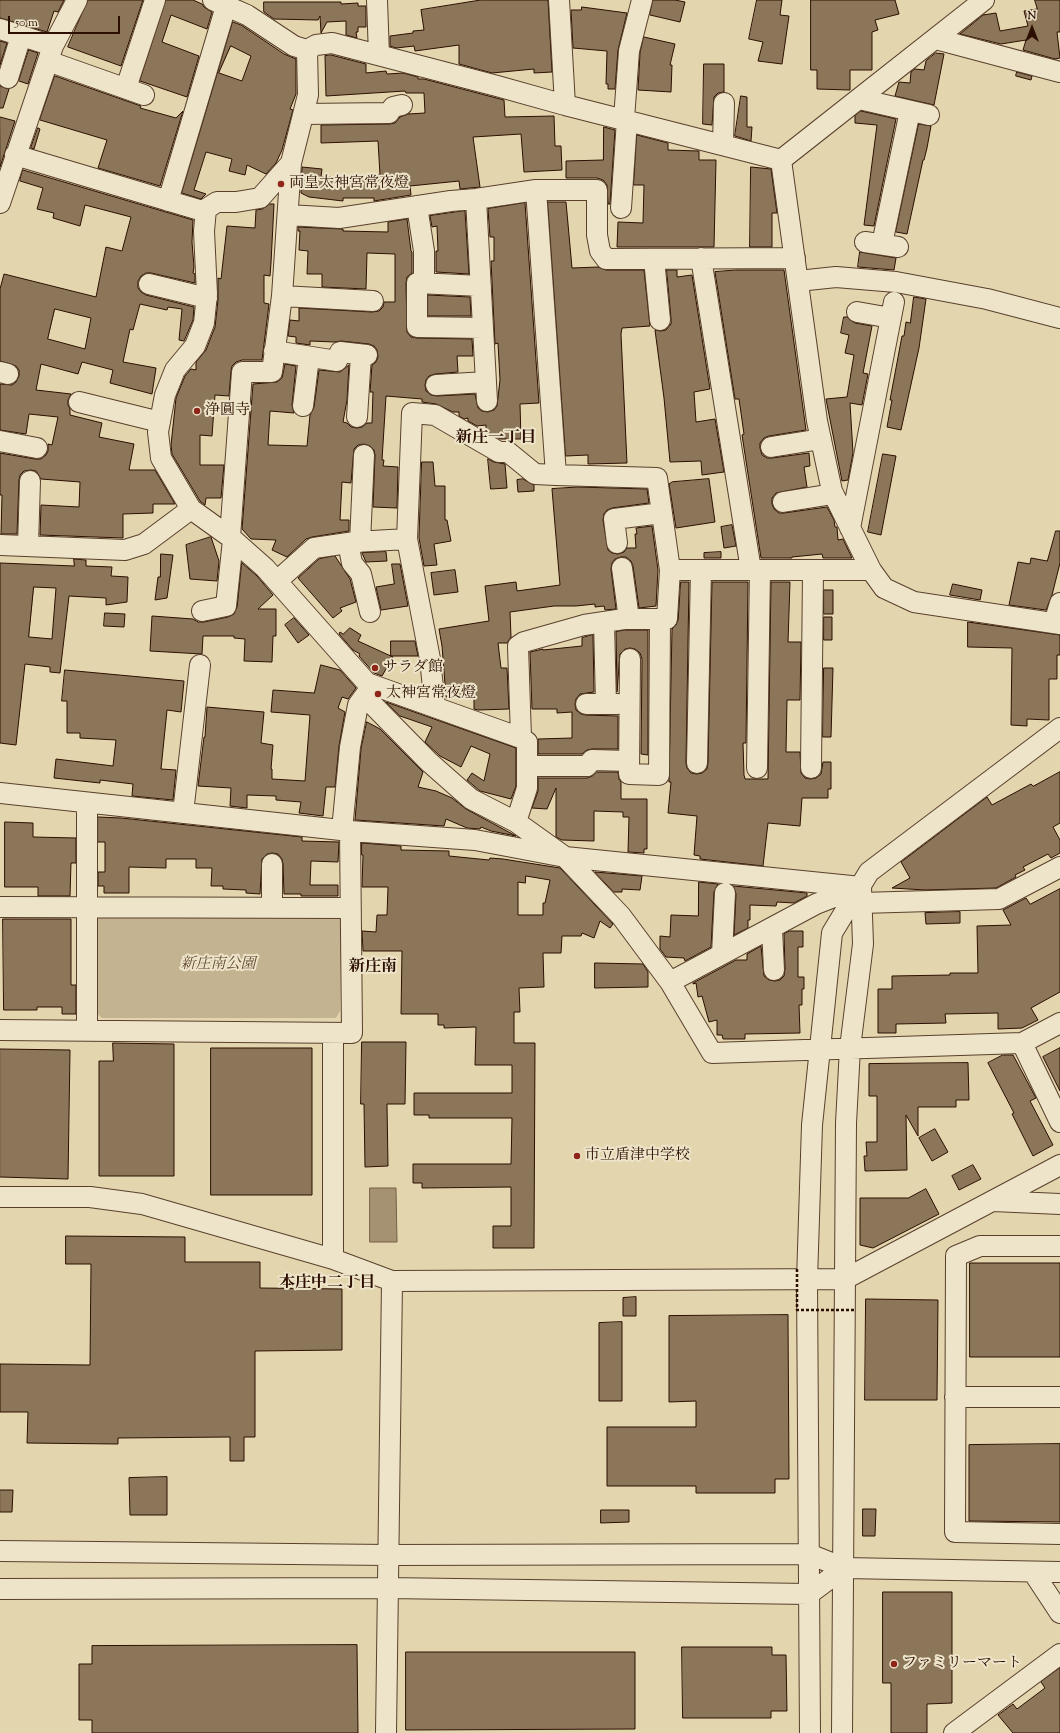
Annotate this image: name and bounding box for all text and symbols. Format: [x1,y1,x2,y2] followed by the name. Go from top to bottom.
[10,8,122,34] scale bar
[1012,8,1052,48] north arrow
[1028,8,1036,24] text: N
[15,14,38,32] text: 50 m
[289,175,409,193] place label: 両皇太神宮常夜燈
[276,179,286,189] marker: 両皇太神宮常夜燈
[205,402,250,420] place label: 浄圓寺
[192,406,202,416] marker: 浄圓寺
[456,429,536,449] district label: 新庄一丁目
[383,659,443,677] place label: サラダ館
[370,663,380,673] marker: サラダ館
[386,685,476,703] place label: 太神宮常夜燈
[373,689,383,699] marker: 太神宮常夜燈
[181,956,255,974] park label: 新庄南公園
[349,958,397,978] district label: 新庄南
[585,1147,690,1165] place label: 市立盾津中学校
[572,1151,582,1161] marker: 市立盾津中学校
[279,1274,375,1294] district label: 本庄中二丁目
[902,1655,1022,1673] place label: ファミリーマート
[889,1659,899,1669] marker: ファミリーマート

